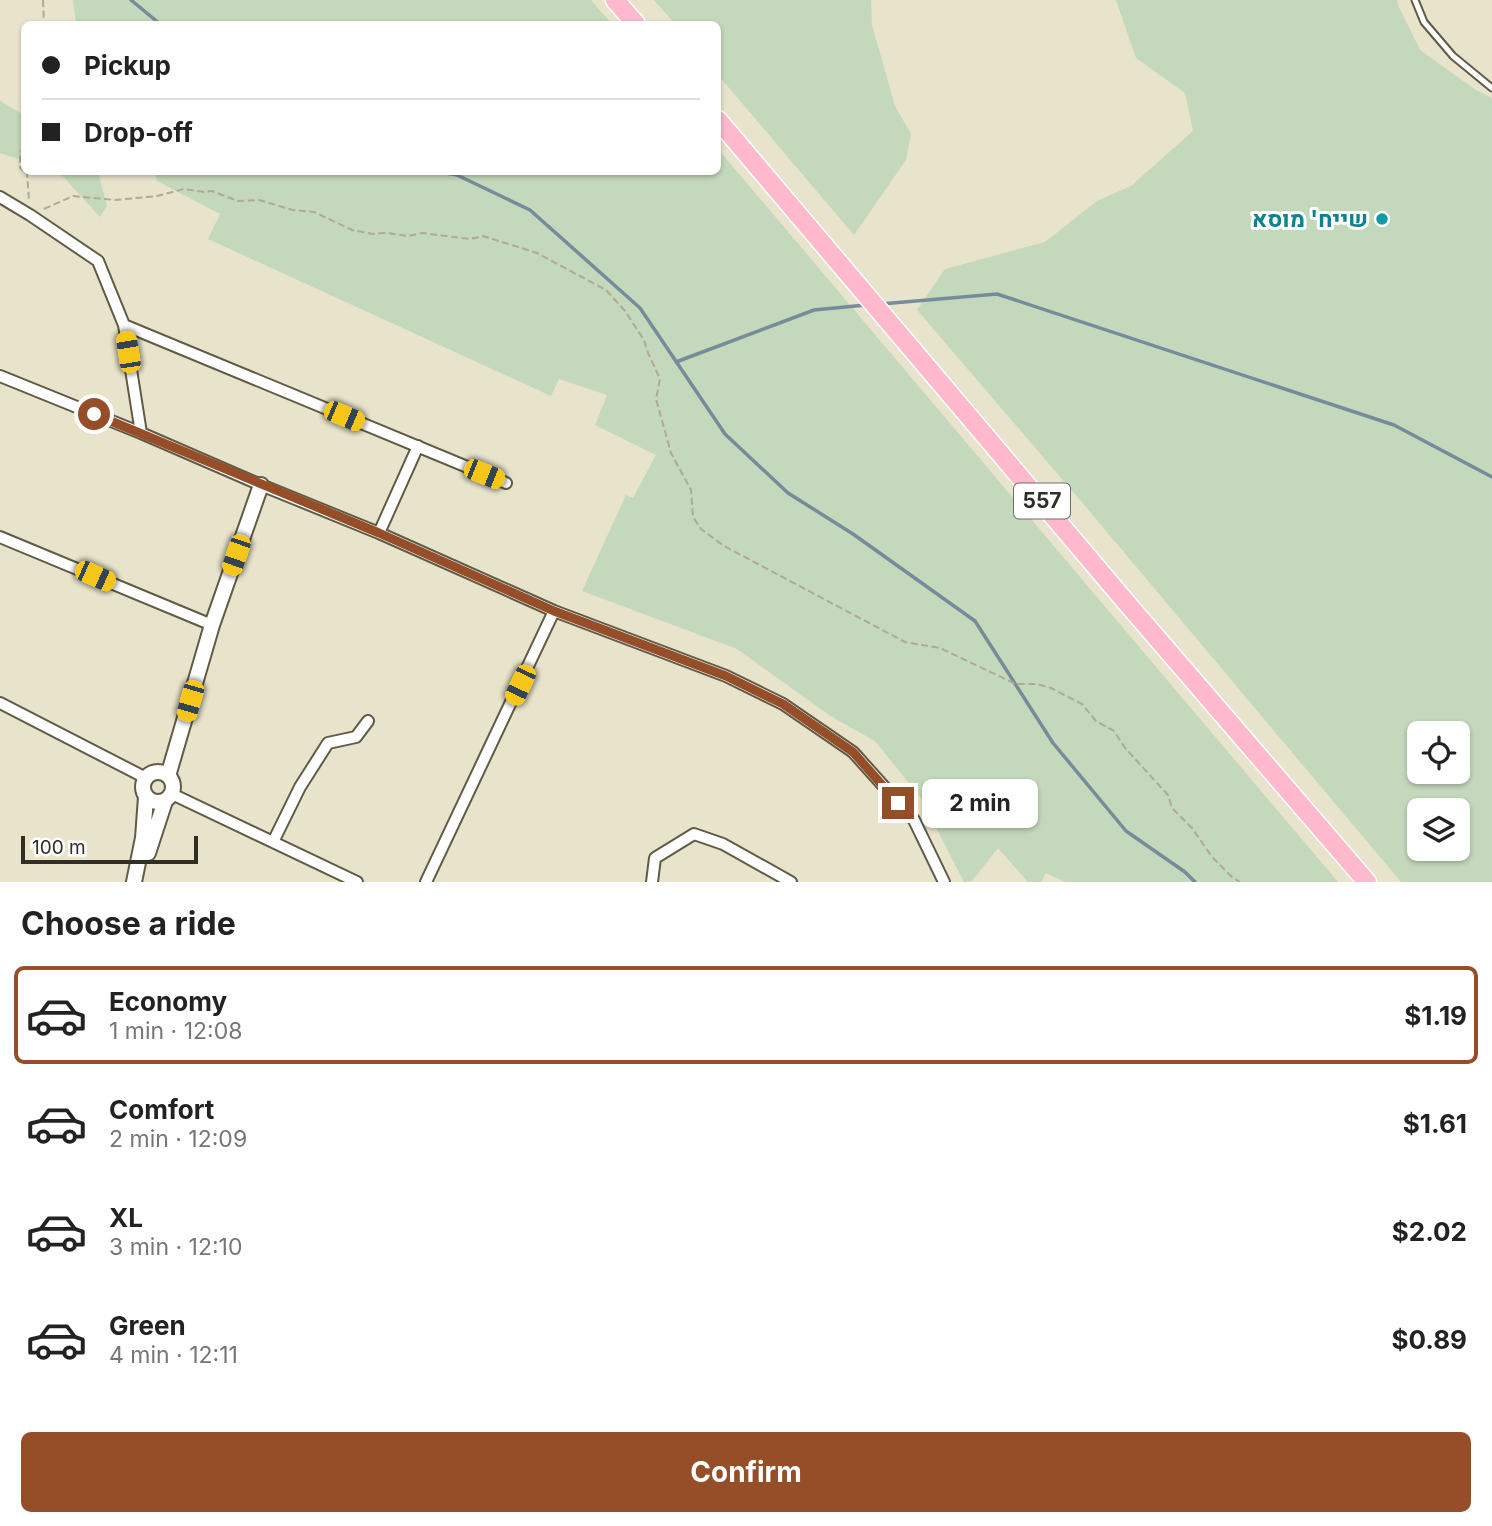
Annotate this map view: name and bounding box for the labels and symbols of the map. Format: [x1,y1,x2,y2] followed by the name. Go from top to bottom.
[1252,205,1368,233] place label: שייח' מוסא
[1374,211,1390,227] marker: שייח' מוסא
[115,330,142,374] car
[78,398,110,430] route start
[321,398,368,434] car
[461,456,508,492] car
[1014,484,1070,518] road number: 557
[220,532,253,578] car
[72,558,119,594] car
[502,662,539,708] car
[175,678,206,724] car
[922,778,1038,828] callout: 2 min
[882,787,914,819] route end
[21,833,198,865] scale bar

